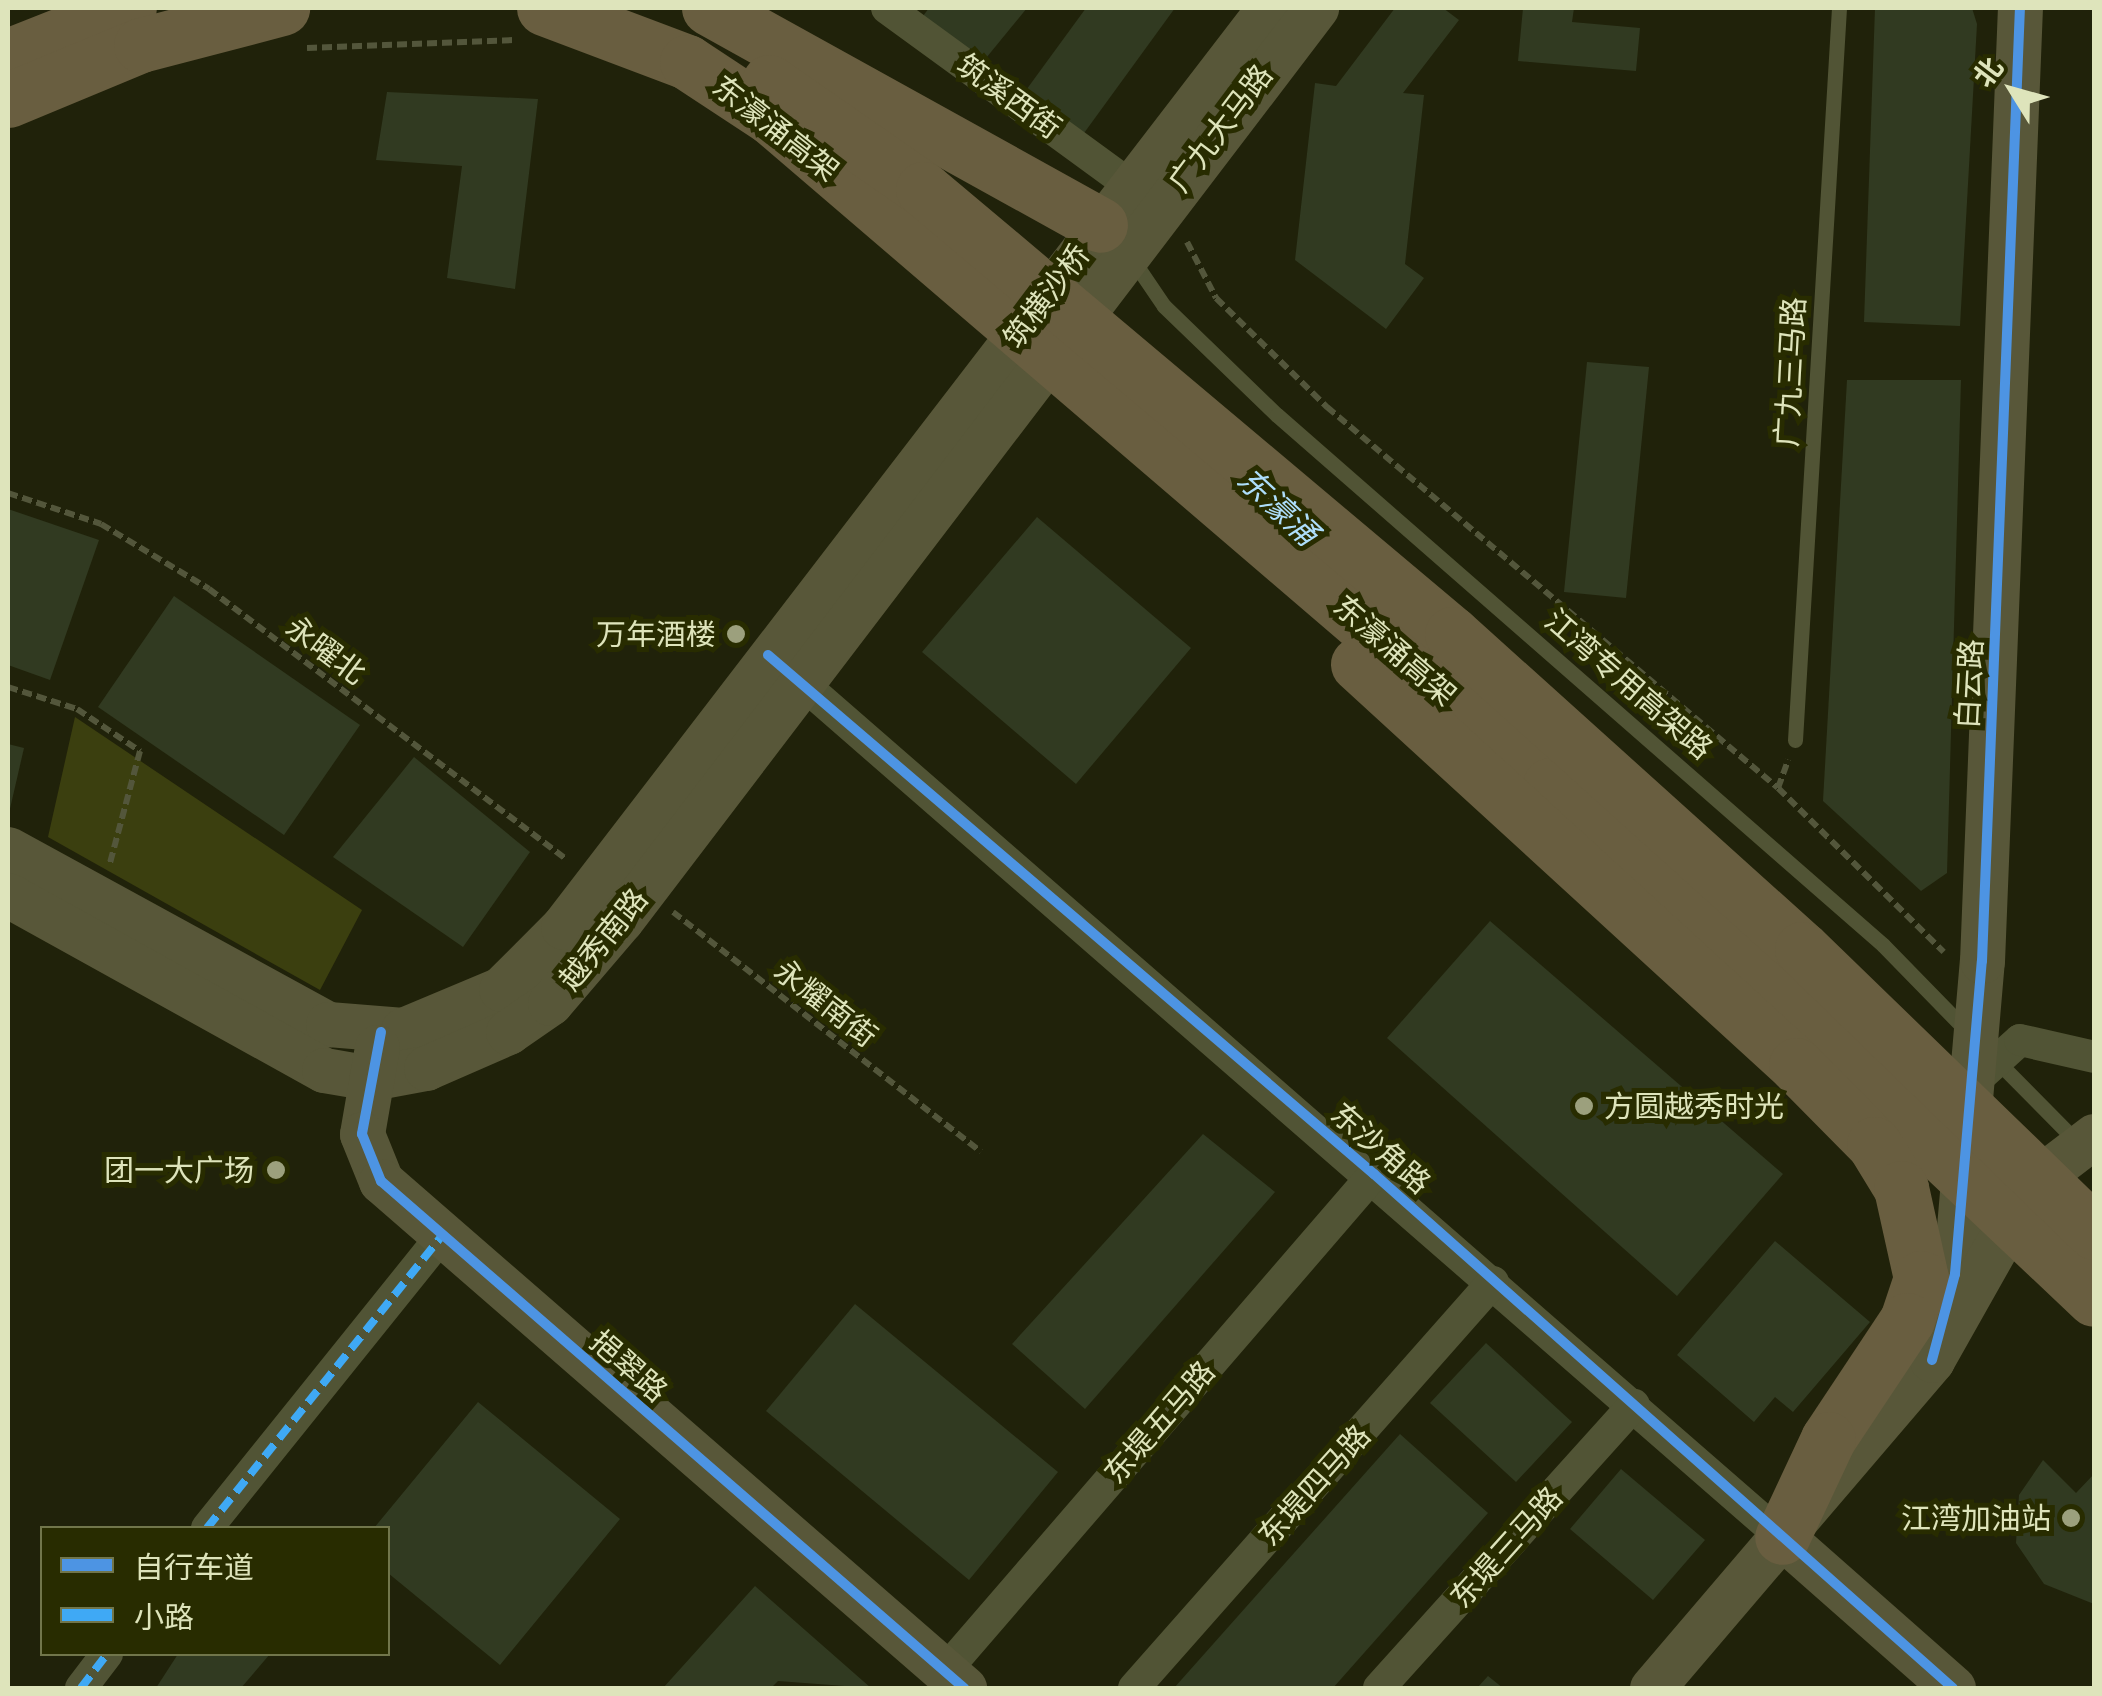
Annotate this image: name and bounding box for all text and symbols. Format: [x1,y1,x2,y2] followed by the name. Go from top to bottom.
[1962,40,2062,140] north arrow
[950,46,1068,146] street label: 筑溪西街
[1964,49,2011,94] text: 北
[1160,57,1280,199] street label: 广九大马路
[706,68,846,188] street label: 东濠涌高架
[996,237,1096,355] street label: 筑横沙桥
[1768,296,1812,448] street label: 广九三马路
[1230,459,1326,553] water label: 东濠涌
[1327,587,1463,713] street label: 东濠涌高架
[1538,602,1720,766] street label: 江湾专用高架路
[279,609,373,691] street label: 永曜北
[596,616,716,652] place label: 万年酒楼
[725,623,747,645] marker: 万年酒楼
[1949,638,1989,730] street label: 白云路
[551,881,655,997] street label: 越秀南路
[768,952,884,1054] street label: 永耀南街
[1604,1088,1784,1124] place label: 方圆越秀时光
[1324,1095,1438,1201] street label: 东沙角路
[1573,1095,1595,1117] marker: 方圆越秀时光
[104,1152,254,1188] place label: 团一大广场
[263,1157,289,1183] marker: 团一大广场
[583,1323,675,1409] street label: 挹翠路
[1096,1354,1222,1490] street label: 东堤五马路
[1250,1417,1378,1553] street label: 东堤四马路
[1442,1479,1570,1615] street label: 东堤三马路
[1901,1500,2051,1536] place label: 江湾加油站
[2060,1507,2082,1529] marker: 江湾加油站
[40,1526,390,1656] legend
[134,1547,254,1586] text: 自行车道
[134,1597,194,1636] text: 小路

